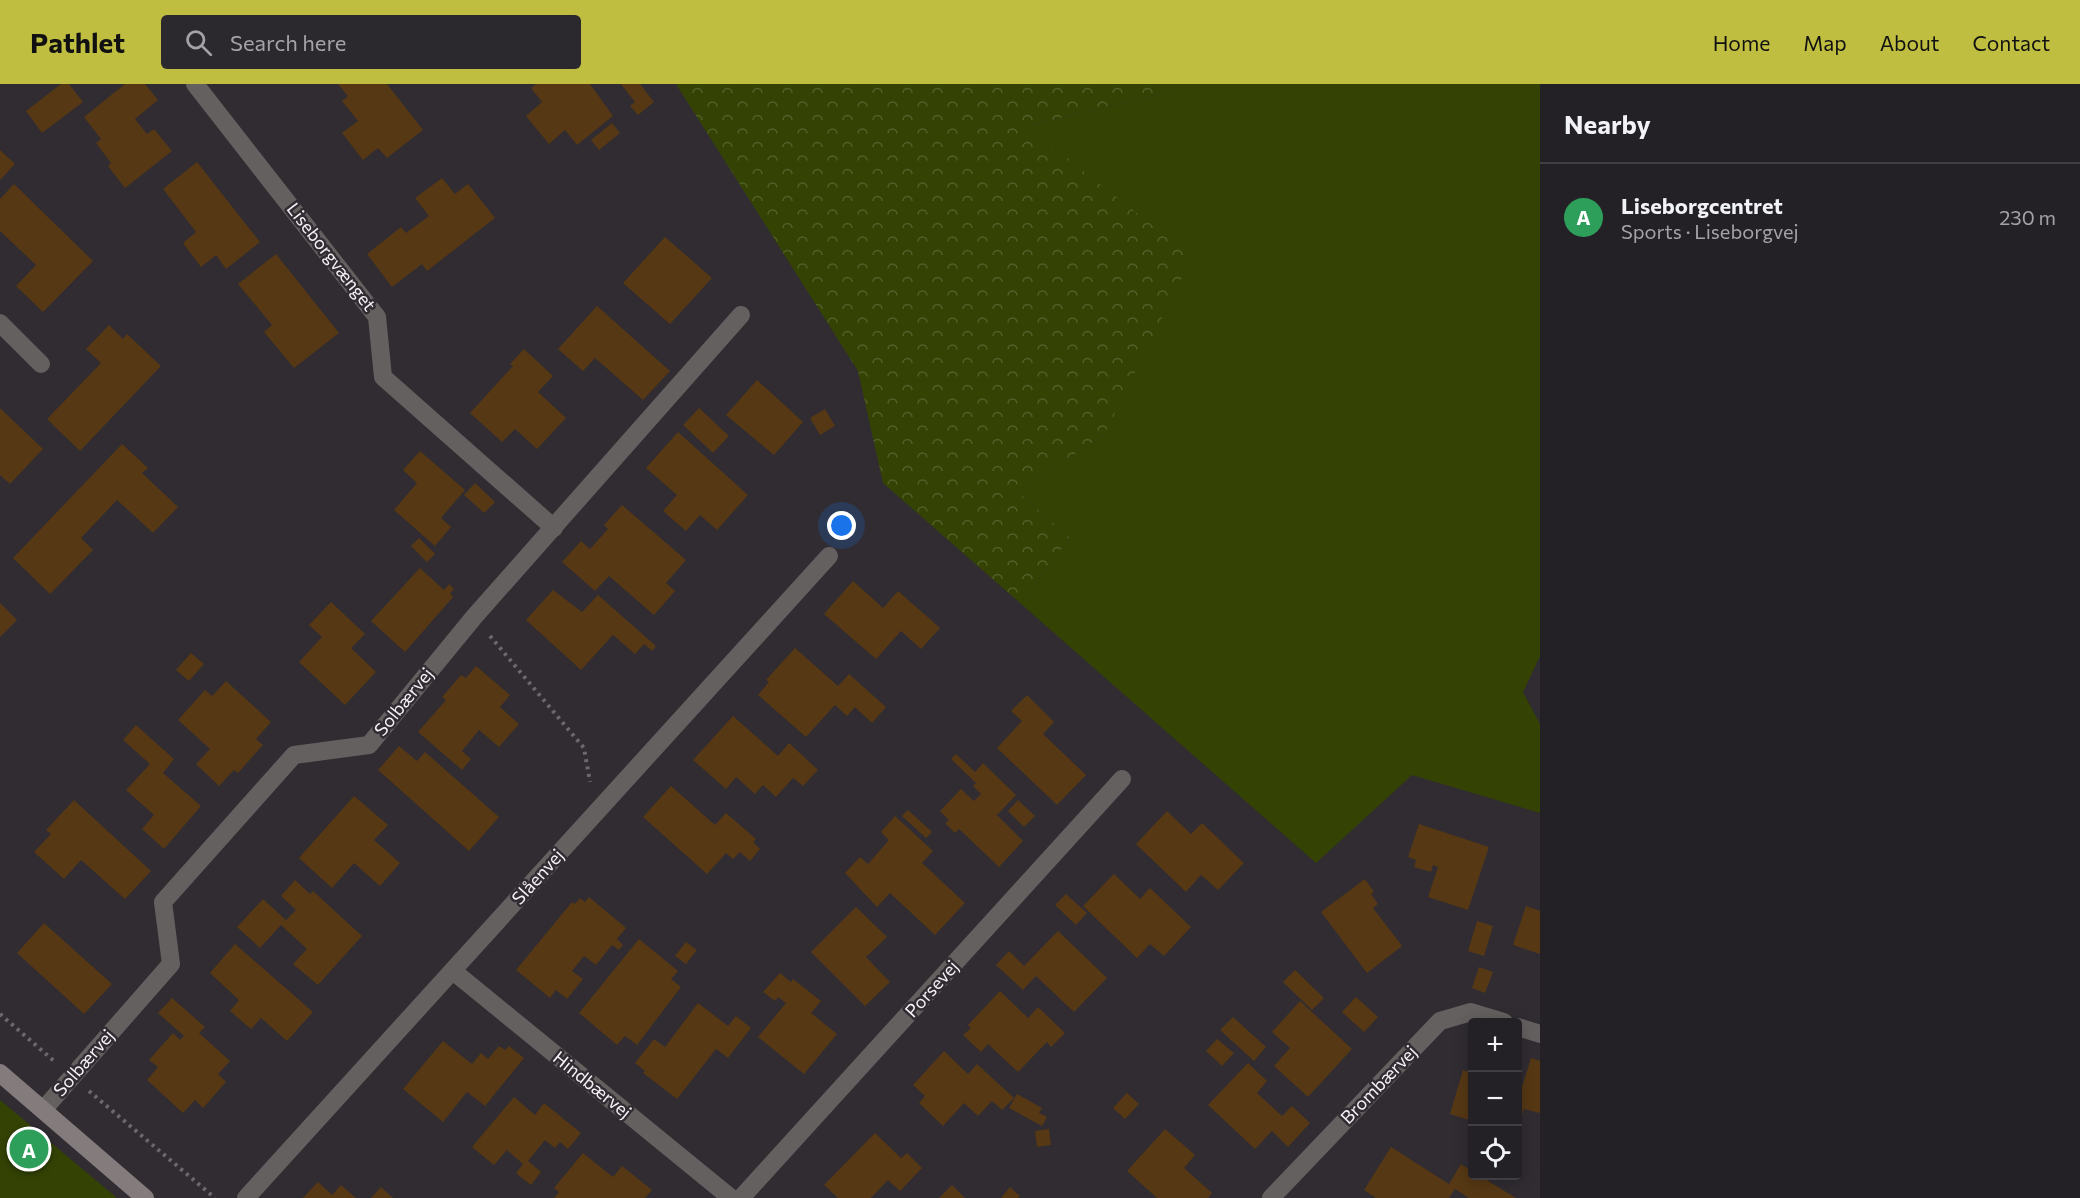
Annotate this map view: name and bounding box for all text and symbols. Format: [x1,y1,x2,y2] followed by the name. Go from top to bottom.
[161,15,581,69] search box
[30,25,125,59] text: Pathlet
[182,26,215,59] icon: search
[230,29,346,56] text: Search here
[1713,30,1770,55] text: Home
[1803,30,1847,55] text: Map
[1880,30,1939,55] text: About
[1972,30,2050,55] text: Contact
[1564,108,1651,139] text: Nearby
[1621,192,1783,219] text: Liseborgcentret
[283,198,381,315] street label: Liseborgvænget
[1576,205,1591,229] text: A
[1999,205,2056,229] text: 230 m
[1621,219,1799,243] text: Sports · Liseborgvej
[827,511,856,540] your location
[369,663,437,740] street label: Solbærvej
[507,844,568,909] street label: Slåenvej
[900,955,963,1021] street label: Porsevej
[1468,1018,1522,1180] map controls
[1468,1018,1522,1072] button: +
[48,1024,118,1100] street label: Solbærvej
[1335,1041,1421,1128] street label: Brombærvej
[549,1046,636,1122] street label: Hindbærvej
[1468,1072,1522,1126] button: −
[9,1126,48,1172] pin: A
[1468,1126,1522,1180] button: locate

